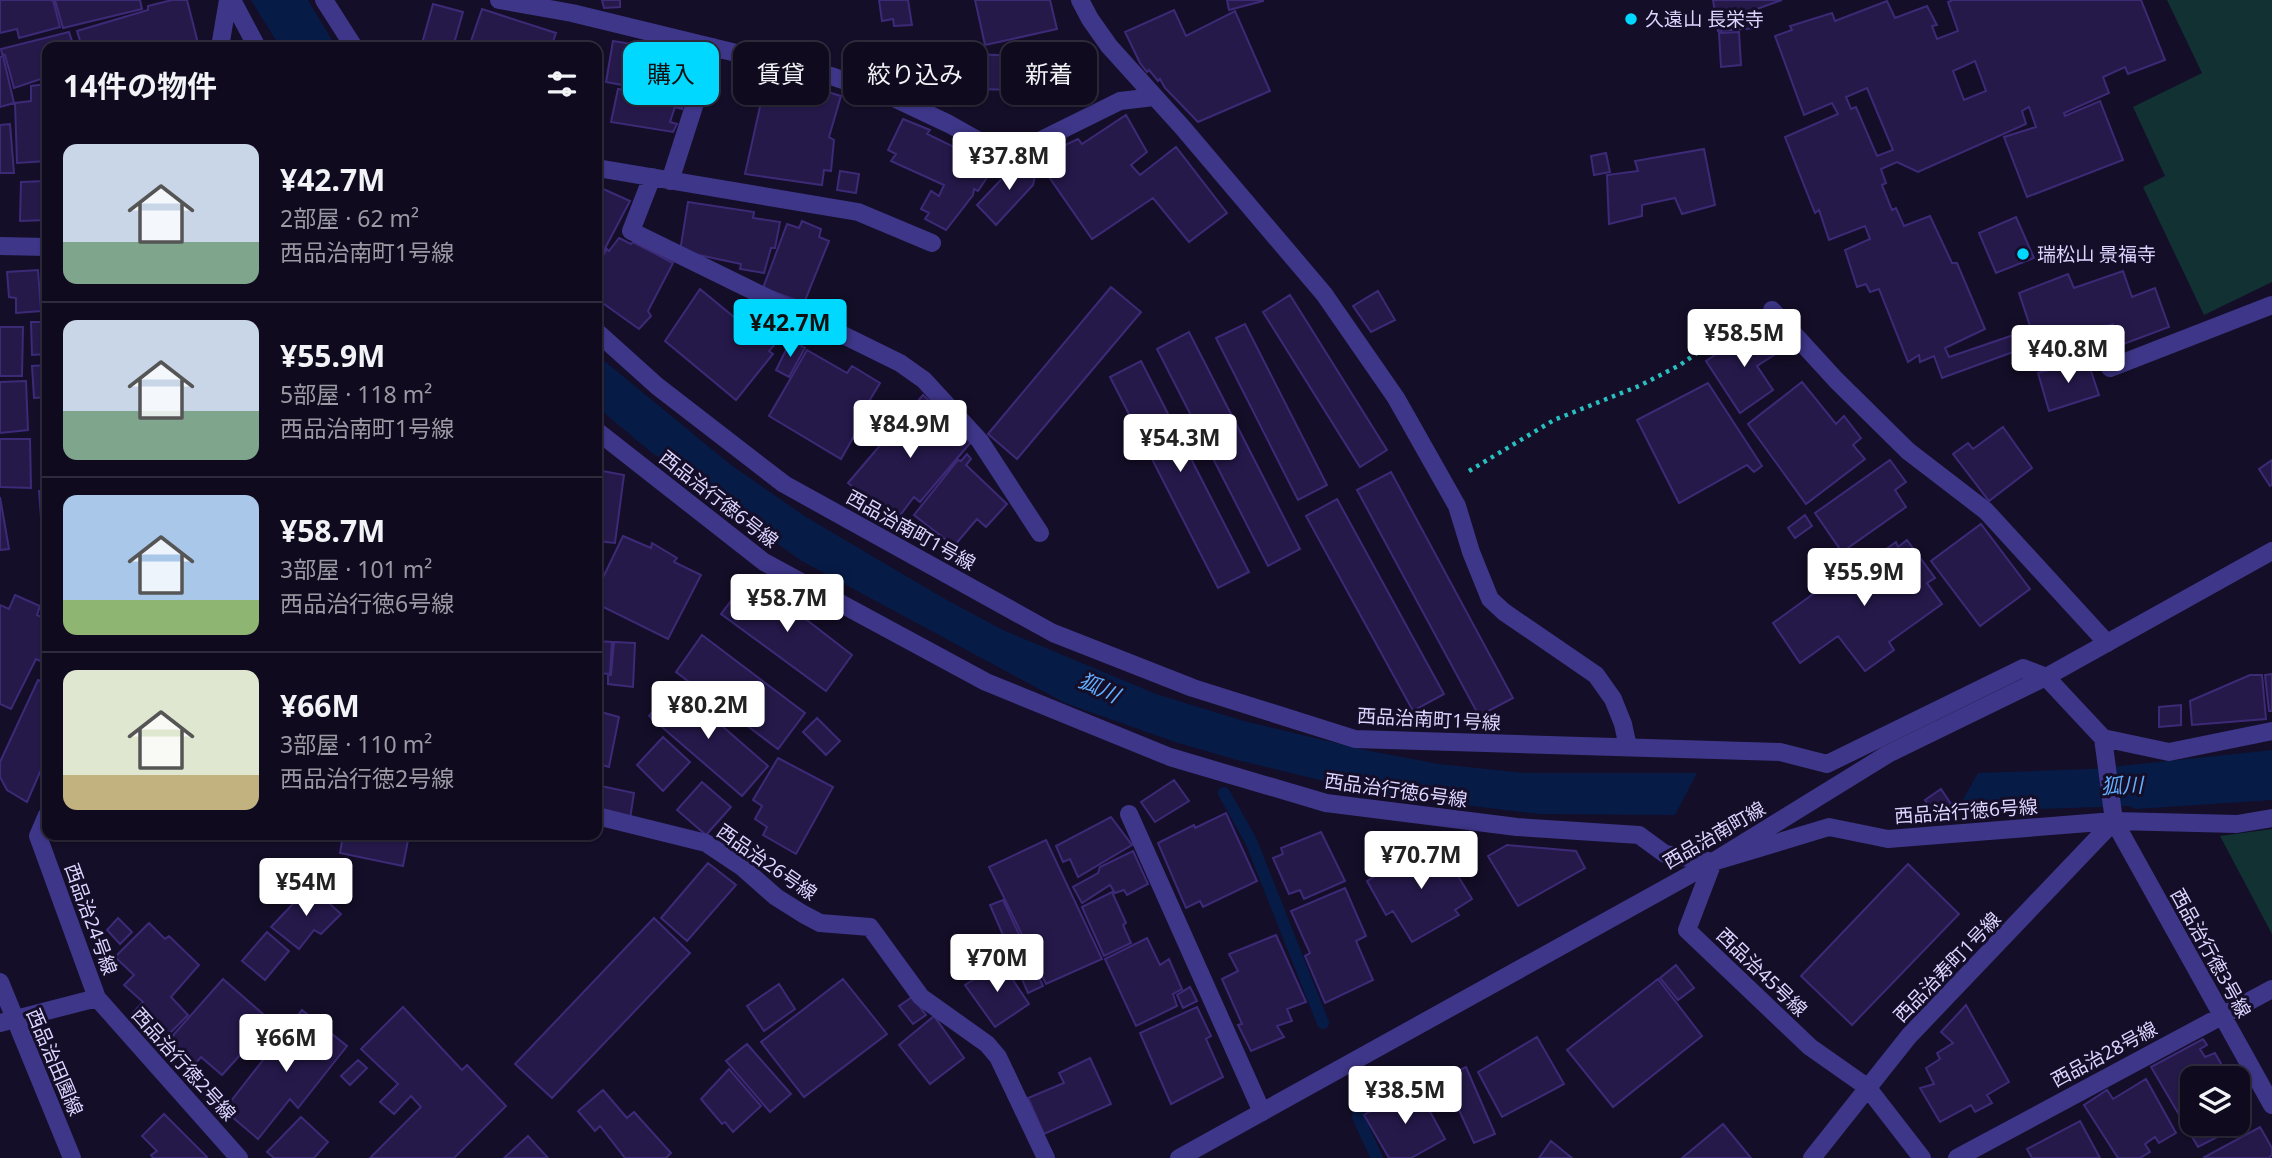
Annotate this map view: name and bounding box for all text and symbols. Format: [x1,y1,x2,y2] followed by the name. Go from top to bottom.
[1645,6,1764,32] place label: 久遠山 長栄寺
[1623,11,1639,27] marker: 久遠山 長栄寺
[623,42,719,105] chip: 購入
[733,42,829,105] chip: 賃貸
[843,42,987,105] chip: 絞り込み
[1001,42,1097,105] chip: 新着
[63,65,217,106] text: 14件の物件
[543,65,581,103] icon: filters
[952,132,1066,192] pin: ¥37.8M
[969,139,1049,171] text: ¥37.8M
[280,159,385,200] text: ¥42.7M
[119,172,203,256] icon: home
[280,202,419,234] text: 2部屋 · 62 m²
[280,236,454,268] text: 西品治南町1号線
[2037,241,2156,267] place label: 瑞松山 景福寺
[2015,246,2031,262] marker: 瑞松山 景福寺
[733,300,847,359] pin: ¥42.7M
[750,306,830,338] text: ¥42.7M
[1687,310,1801,369] pin: ¥58.5M
[1704,316,1784,348] text: ¥58.5M
[2011,326,2125,385] pin: ¥40.8M
[2028,332,2108,364] text: ¥40.8M
[280,335,385,376] text: ¥55.9M
[119,348,203,432] icon: home
[280,378,432,410] text: 5部屋 · 118 m²
[853,400,967,460] pin: ¥84.9M
[870,407,950,439] text: ¥84.9M
[280,412,454,444] text: 西品治南町1号線
[1123,414,1237,474] pin: ¥54.3M
[1140,421,1220,453] text: ¥54.3M
[654,444,784,554] street label: 西品治行徳6号線
[842,484,980,576] street label: 西品治南町1号線
[280,510,385,551] text: ¥58.7M
[119,523,203,607] icon: home
[1807,548,1921,608] pin: ¥55.9M
[280,553,432,585] text: 3部屋 · 101 m²
[1824,555,1904,587] text: ¥55.9M
[730,574,844,634] pin: ¥58.7M
[747,581,827,613] text: ¥58.7M
[280,587,454,619] text: 西品治行徳6号線
[1074,666,1126,710] water label: 狐川
[651,682,765,741] pin: ¥80.2M
[280,685,360,726] text: ¥66M
[668,688,748,720] text: ¥80.2M
[119,698,203,782] icon: home
[1356,702,1502,736] street label: 西品治南町1号線
[280,728,432,760] text: 3部屋 · 110 m²
[280,762,454,794] text: 西品治行徳2号線
[1323,767,1469,813] street label: 西品治行徳6号線
[2100,770,2145,800] water label: 狐川
[1893,793,2039,829] street label: 西品治行徳6号線
[1658,795,1770,875] street label: 西品治南町線
[712,818,822,906] street label: 西品治26号線
[1364,832,1478,891] pin: ¥70.7M
[1381,838,1461,870] text: ¥70.7M
[265,858,347,918] pin: ¥54M
[59,860,123,978] street label: 西品治24号線
[275,865,337,897] text: ¥54M
[2165,884,2257,1022] street label: 西品治行徳3号線
[1888,906,2006,1028] street label: 西品治寿町1号線
[1711,922,1813,1022] street label: 西品治45号線
[956,934,1038,994] pin: ¥70M
[966,941,1028,973] text: ¥70M
[126,1002,242,1126] street label: 西品治行徳2号線
[21,1004,89,1120] street label: 西品治田園線
[245,1014,327,1074] pin: ¥66M
[2046,1015,2162,1093] street label: 西品治28号線
[255,1021,317,1053] text: ¥66M
[1348,1066,1462,1126] pin: ¥38.5M
[2180,1066,2250,1136] map controls
[2180,1066,2250,1136] button: layers
[1365,1073,1445,1105] text: ¥38.5M

